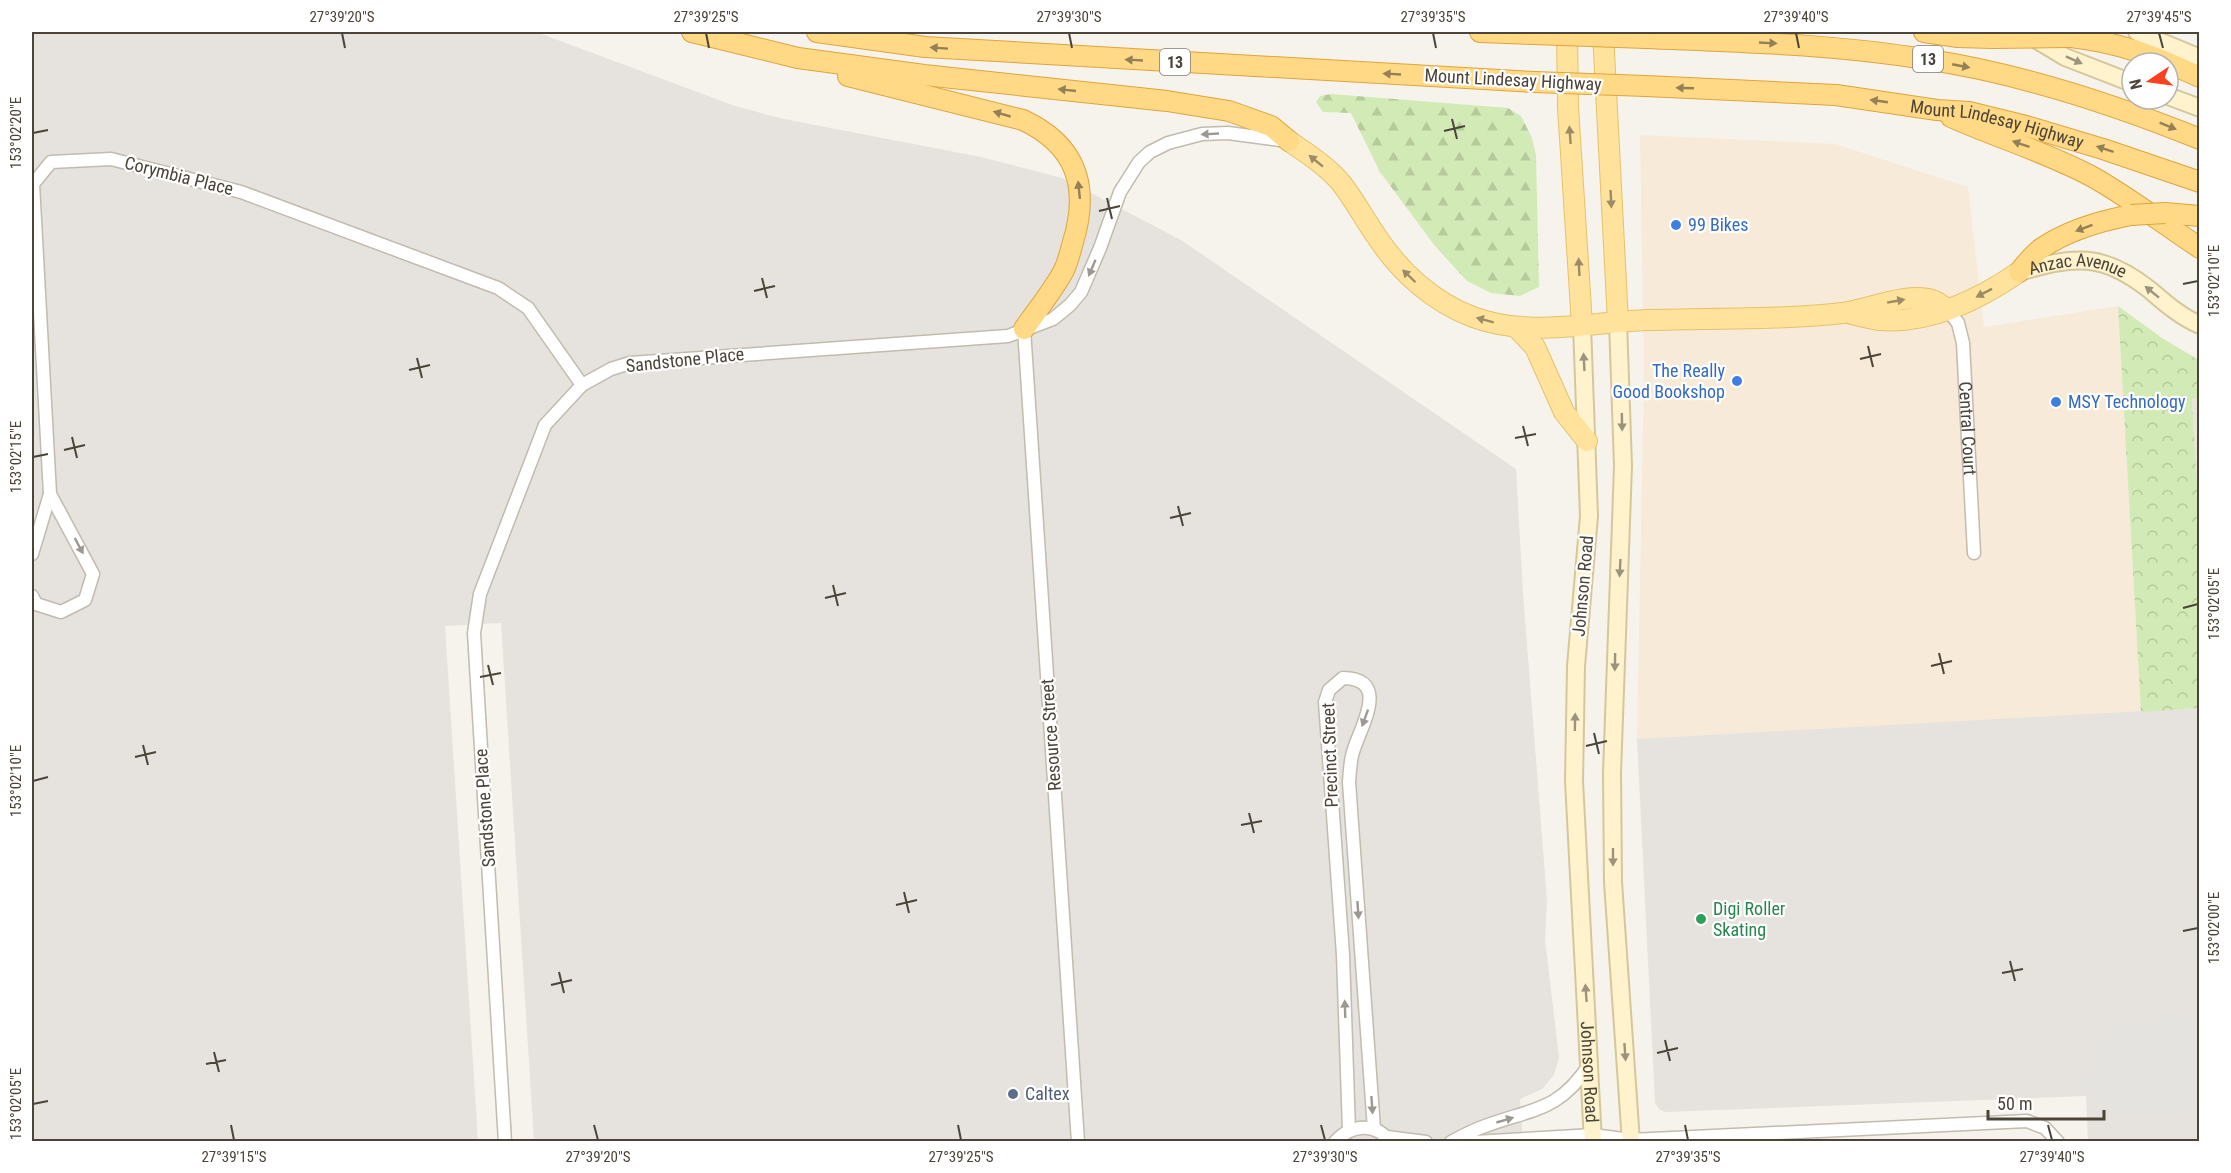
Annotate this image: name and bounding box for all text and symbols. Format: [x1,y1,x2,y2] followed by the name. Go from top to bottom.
[309,8,375,26] text: 27°39'20"S
[673,8,739,26] text: 27°39'25"S
[1036,8,1102,26] text: 27°39'30"S
[1400,8,1466,26] text: 27°39'35"S
[1763,8,1829,26] text: 27°39'40"S
[2126,8,2192,26] text: 27°39'45"S
[1758,38,1777,48] one-way arrow
[930,44,949,53] one-way arrow
[1913,46,1943,72] road number: 13
[1160,49,1190,75] road number: 13
[2120,51,2180,111] north arrow
[1125,56,1144,65] one-way arrow
[2065,56,2083,65] one-way arrow
[1952,62,1971,71] one-way arrow
[1424,64,1603,95] street label: Mount Lindesay Highway
[1382,69,1401,79] one-way arrow
[2126,77,2146,91] text: N
[1676,83,1695,92] one-way arrow
[1057,85,1076,95] one-way arrow
[1909,95,2087,153] street label: Mount Lindesay Highway
[1870,96,1889,106] one-way arrow
[7,97,25,169] text: 153°02'20"E
[993,109,1011,118] one-way arrow
[2159,122,2177,131] one-way arrow
[1565,125,1574,144] one-way arrow
[1200,129,1219,138] one-way arrow
[2012,139,2030,149] one-way arrow
[2096,144,2114,154] one-way arrow
[123,152,236,199] street label: Corymbia Place
[1309,155,1324,168] one-way arrow
[1074,181,1084,200] one-way arrow
[1606,189,1615,208] one-way arrow
[1688,214,1748,235] place label: 99 Bikes
[1669,218,1683,232] marker: 99 Bikes
[2075,224,2093,233] one-way arrow
[2205,245,2223,317] text: 153°02'10"E
[2026,249,2130,282] street label: Anzac Avenue
[1574,257,1583,276] one-way arrow
[1087,260,1097,278] one-way arrow
[1402,269,1416,283] one-way arrow
[2144,286,2159,299] one-way arrow
[1976,288,1993,298] one-way arrow
[1887,296,1906,305] one-way arrow
[1476,315,1495,325] one-way arrow
[625,343,745,376] street label: Sandstone Place
[1579,353,1588,372] one-way arrow
[1612,360,1725,402] place label: The Really Good Bookshop
[1730,374,1744,388] marker: The Really Good Bookshop
[1955,381,1981,476] street label: Central Court
[2068,391,2186,412] place label: MSY Technology
[2049,395,2063,409] marker: MSY Technology
[1617,413,1627,432] one-way arrow
[7,421,25,493] text: 153°02'15"E
[1568,535,1597,637] street label: Johnson Road
[74,538,84,555] one-way arrow
[1615,558,1625,577] one-way arrow
[2205,568,2223,640] text: 153°02'05"E
[1610,653,1620,672] one-way arrow
[1036,678,1065,792] street label: Resource Street
[1317,702,1342,808] street label: Precinct Street
[1360,709,1370,727] one-way arrow
[1570,713,1580,732] one-way arrow
[7,745,25,817] text: 153°02'10"E
[470,748,499,868] street label: Sandstone Place
[1608,848,1618,867] one-way arrow
[2205,892,2223,964] text: 153°02'00"E
[1713,898,1786,940] place label: Digi Roller Skating
[1354,901,1363,920] one-way arrow
[1694,912,1708,926] marker: Digi Roller Skating
[1581,983,1590,1002] one-way arrow
[1340,999,1349,1018] one-way arrow
[1577,1021,1603,1123] street label: Johnson Road
[1620,1042,1629,1061] one-way arrow
[7,1068,25,1140] text: 153°02'05"E
[1025,1083,1070,1104] place label: Caltex
[1988,1083,2104,1121] scale bar
[1006,1087,1020,1101] marker: Caltex
[1997,1093,2032,1114] text: 50 m
[1367,1095,1377,1114] one-way arrow
[1496,1115,1514,1124] one-way arrow
[201,1148,267,1166] text: 27°39'15"S
[565,1148,631,1166] text: 27°39'20"S
[928,1148,994,1166] text: 27°39'25"S
[1292,1148,1358,1166] text: 27°39'30"S
[1655,1148,1721,1166] text: 27°39'35"S
[2019,1148,2085,1166] text: 27°39'40"S

